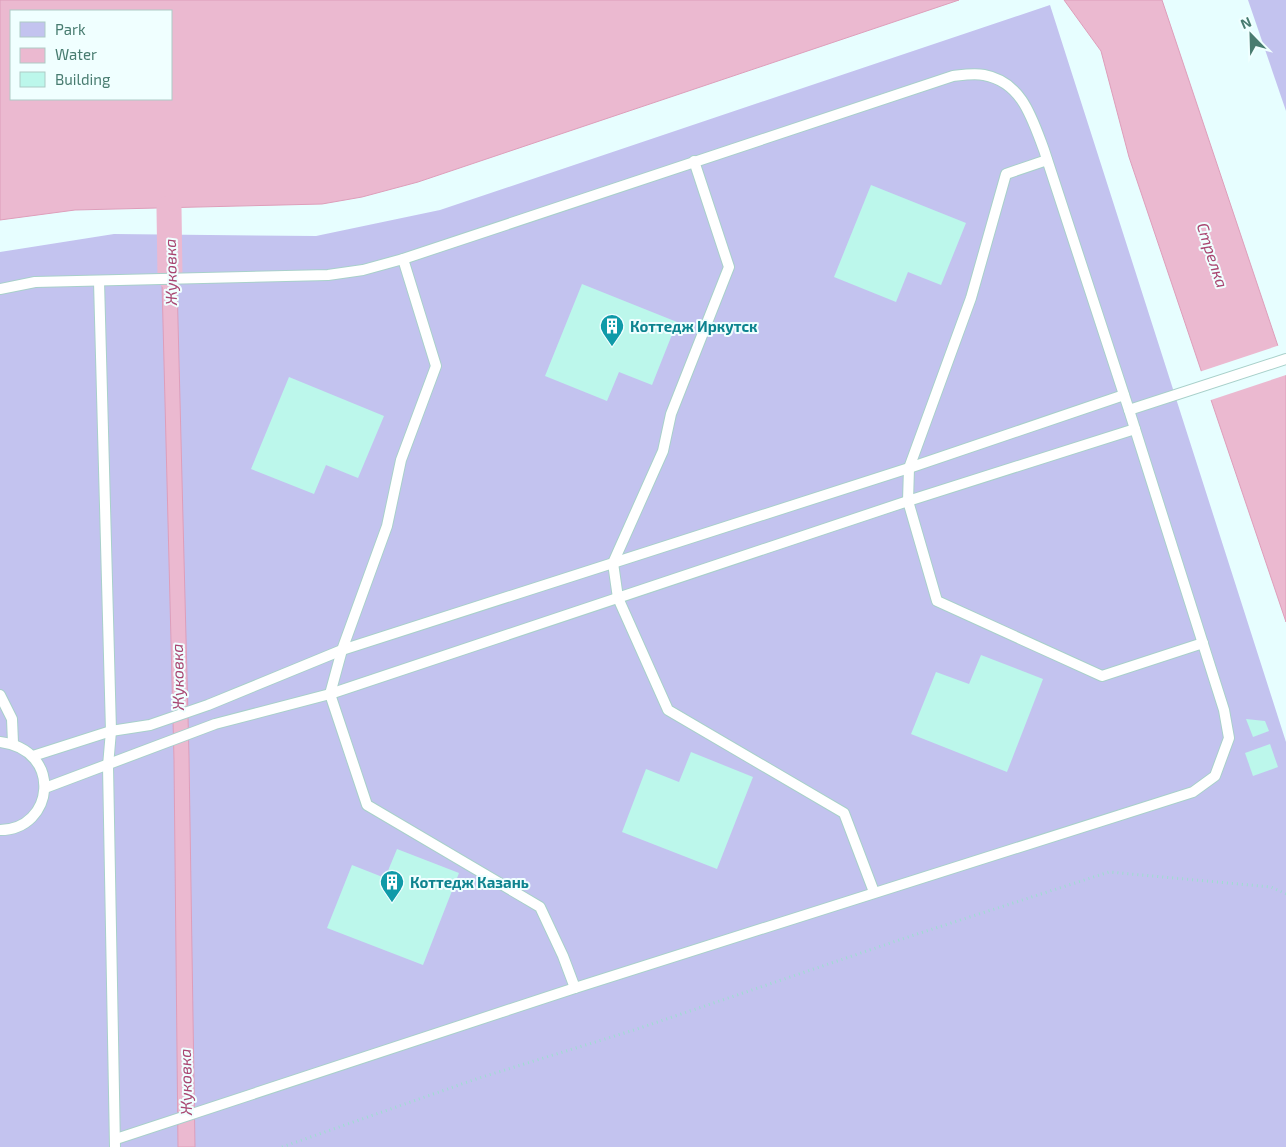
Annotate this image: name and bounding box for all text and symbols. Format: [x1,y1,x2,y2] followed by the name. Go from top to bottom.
[10,10,172,100] legend
[1226,10,1276,60] north arrow
[1238,13,1254,32] text: N
[55,20,86,38] text: Park
[55,45,97,63] text: Water
[55,70,111,88] text: Building
[1194,220,1232,290] water label: Стрелка
[160,238,180,307] water label: Жуковка
[599,313,625,347] building icon: Коттедж Иркутск
[630,317,758,335] place label: Коттедж Иркутск
[167,643,187,712] water label: Жуковка
[379,869,405,903] building icon: Коттедж Казань
[410,873,529,891] place label: Коттедж Казань
[175,1048,195,1117] water label: Жуковка

